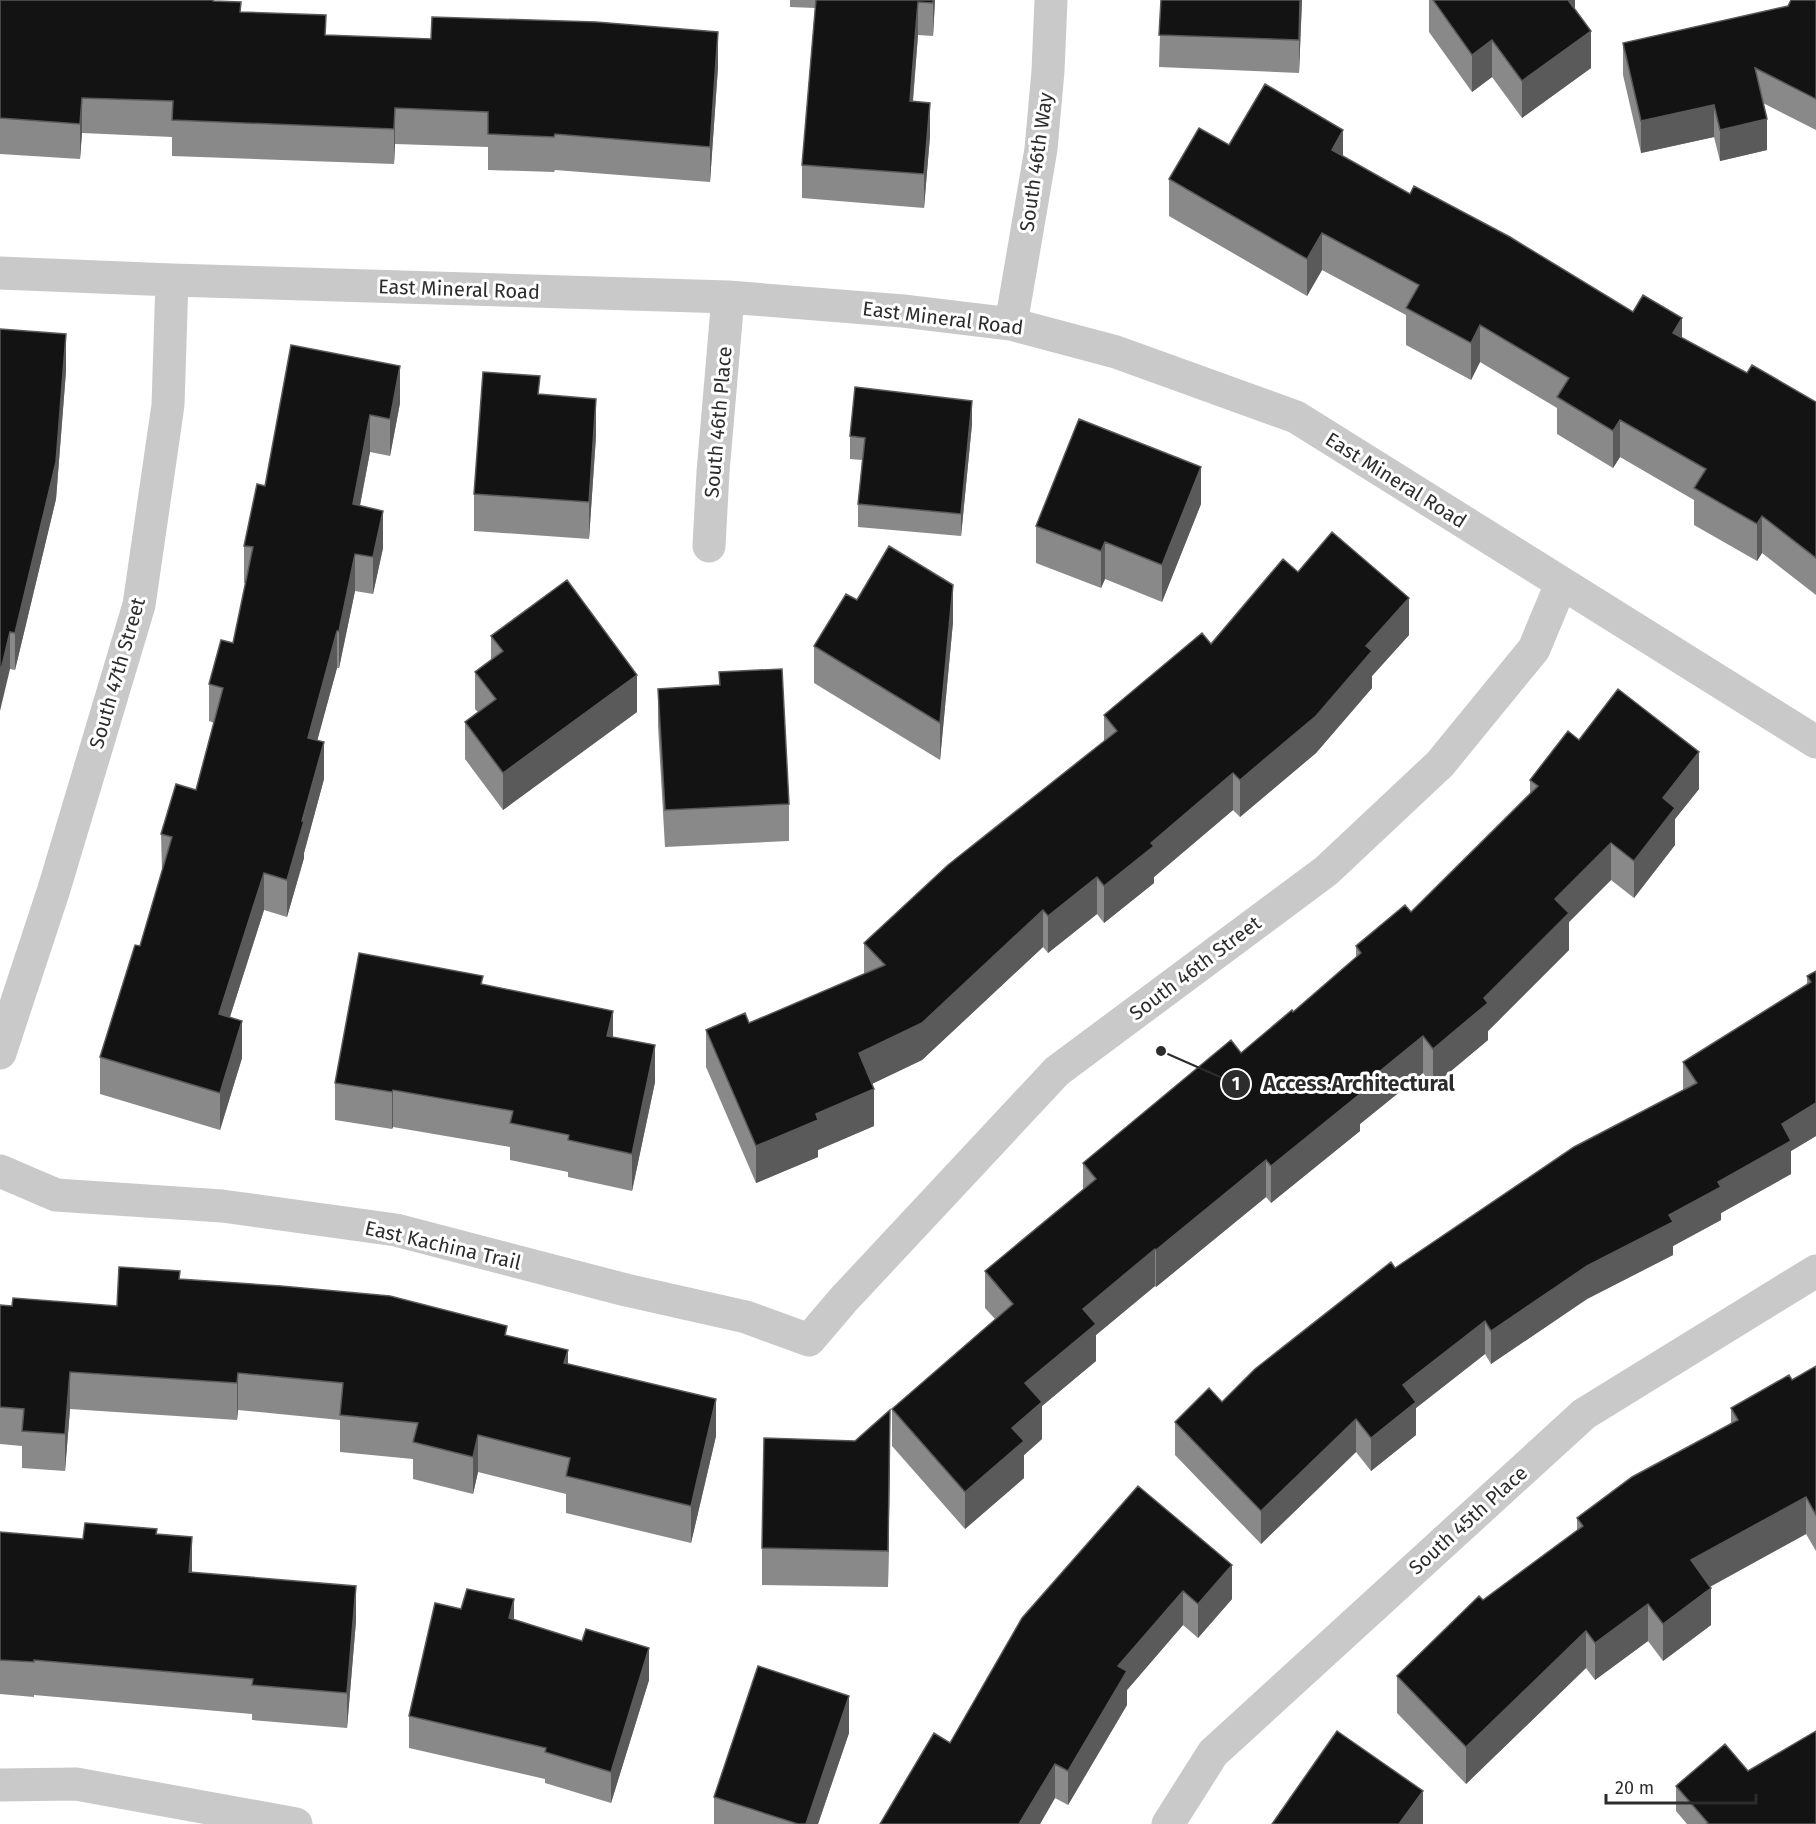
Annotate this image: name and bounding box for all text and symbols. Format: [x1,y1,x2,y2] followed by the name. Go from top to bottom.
[1014,91,1058,233] street label: South 46th Way
[378,274,540,304] street label: East Mineral Road
[861,296,1025,340] street label: East Mineral Road
[699,345,737,499] street label: South 46th Place
[1321,427,1471,533] street label: East Mineral Road
[84,594,150,751] street label: South 47th Street
[1125,910,1266,1025] street label: South 46th Street
[1221,1065,1467,1104] callout: Access.Architectural
[1262,1071,1456,1097] text: Access.Architectural
[1232,1073,1240,1095] text: 1
[363,1215,524,1275] street label: East Kachina Trail
[1404,1461,1532,1579] street label: South 45th Place
[1606,1767,1756,1805] scale bar
[1615,1777,1654,1799] text: 20 m

